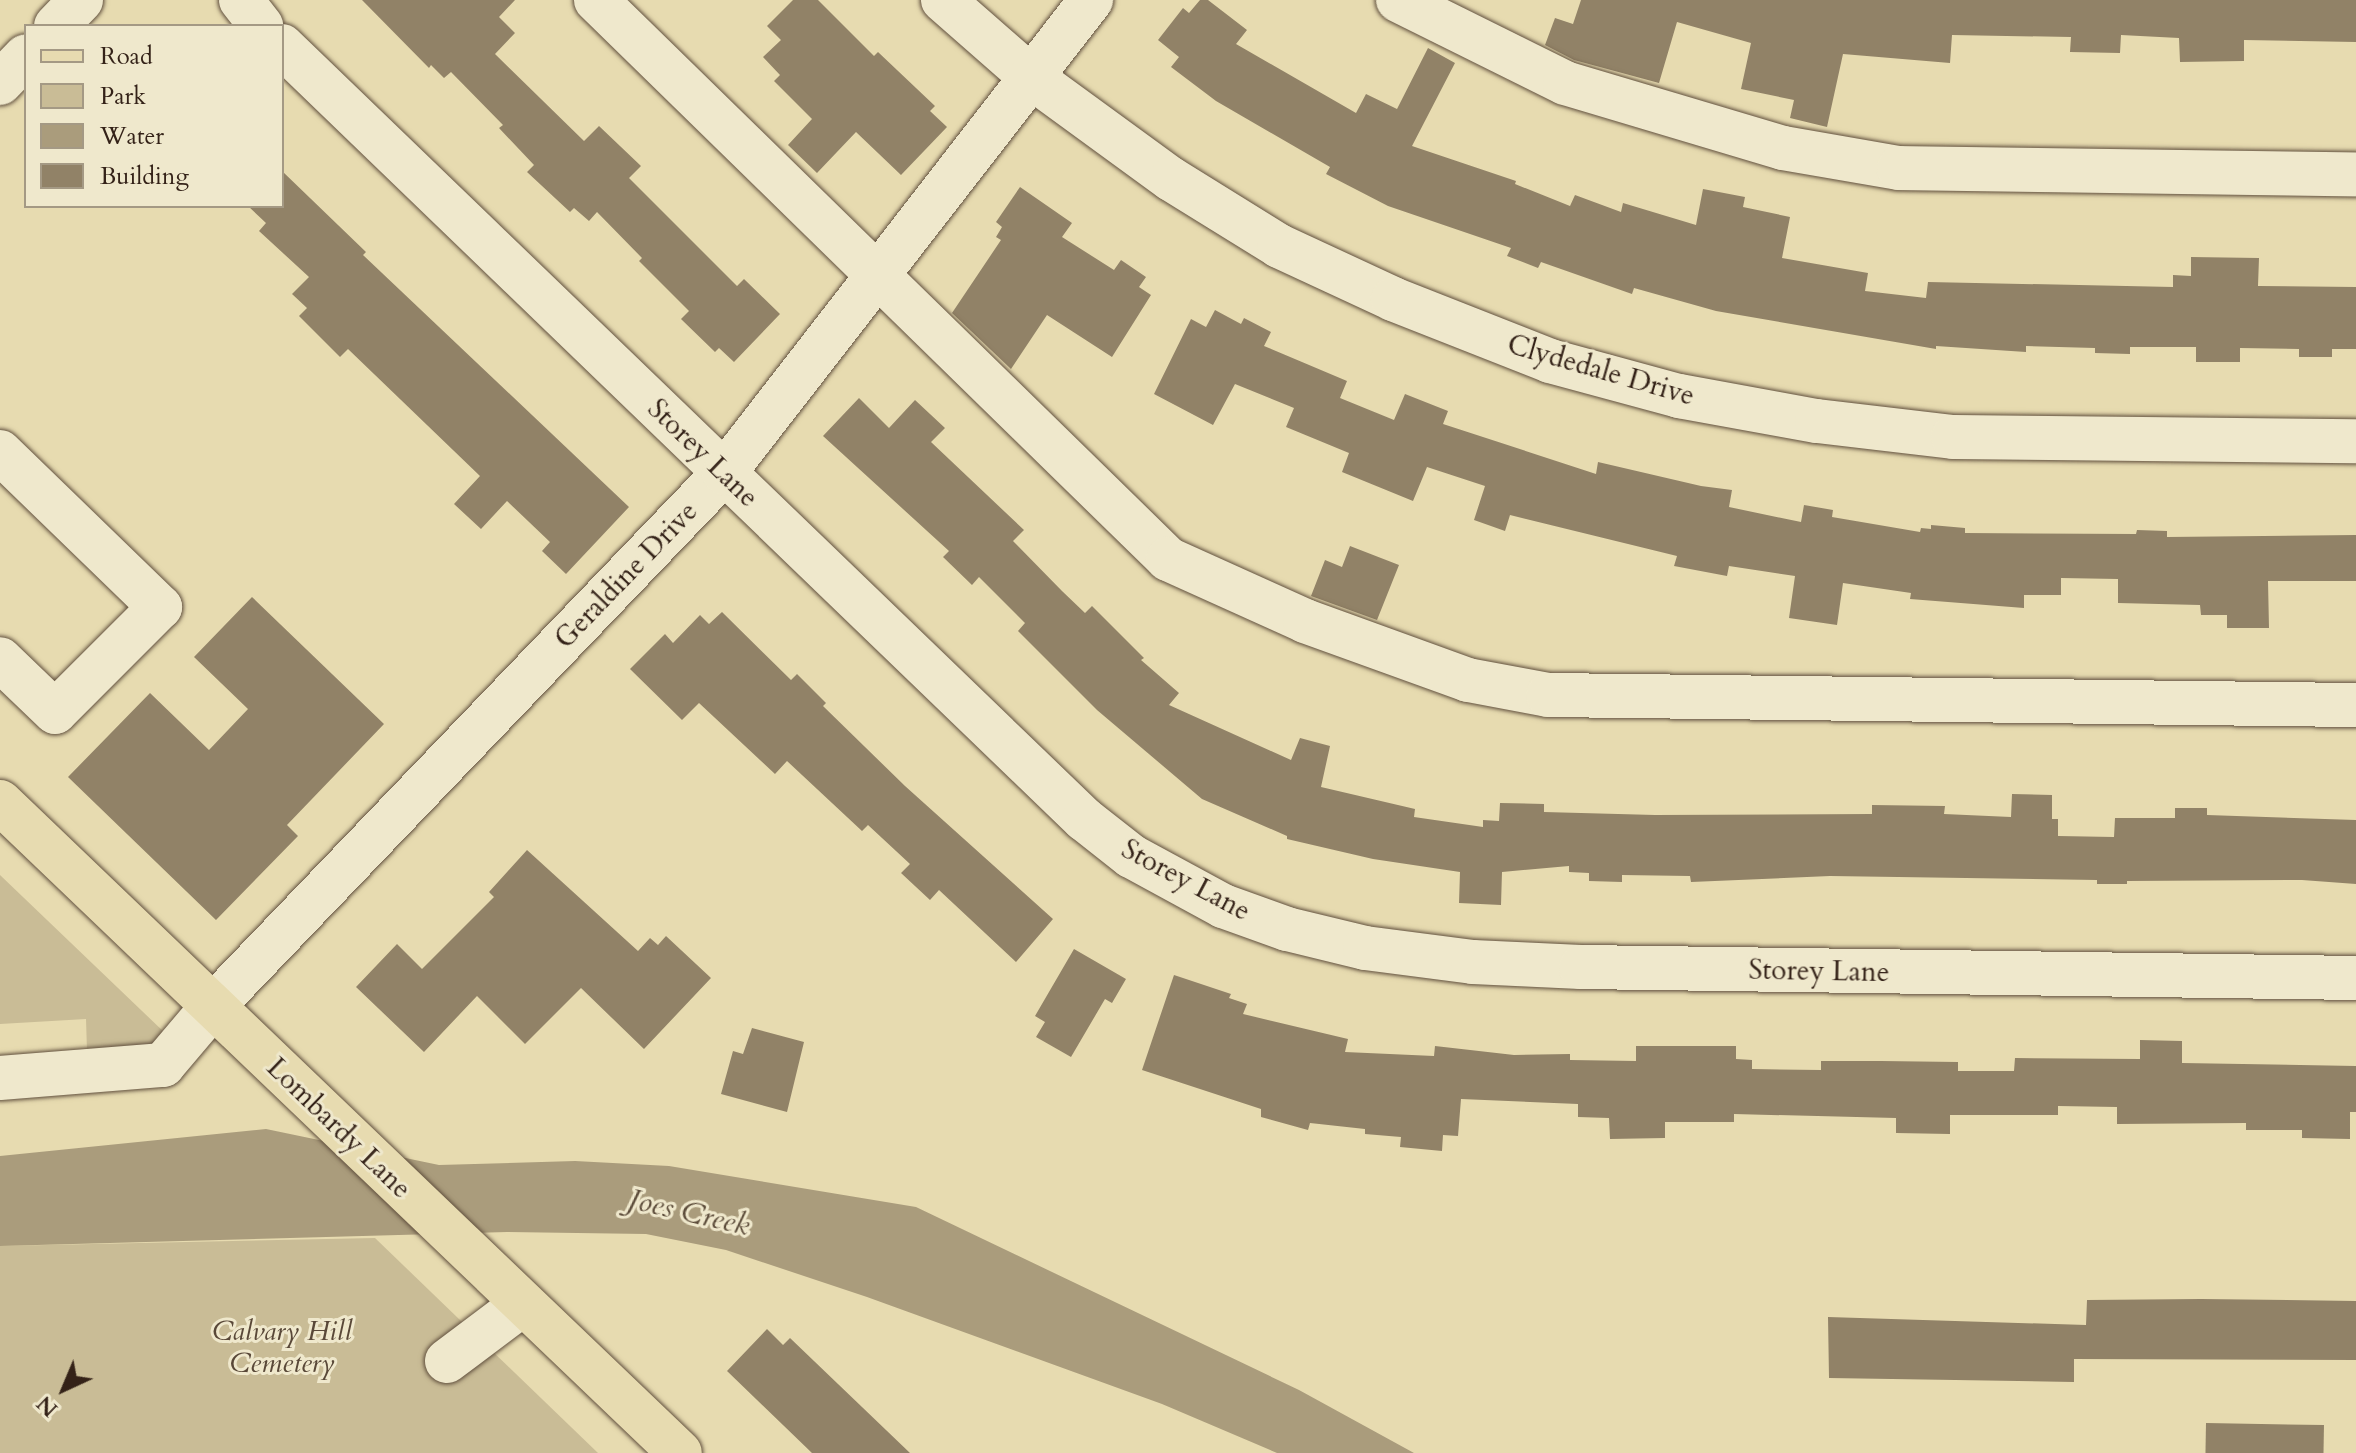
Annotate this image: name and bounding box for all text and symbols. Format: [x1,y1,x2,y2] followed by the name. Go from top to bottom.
[24,24,284,208] legend
[100,40,153,73] text: Road
[100,80,146,113] text: Park
[100,120,164,153] text: Water
[100,160,189,193] text: Building
[1504,327,1698,413] street label: Clydedale Drive
[641,392,765,514] street label: Storey Lane
[548,495,704,655] street label: Geraldine Drive
[1116,832,1256,928] street label: Storey Lane
[1748,953,1890,989] street label: Storey Lane
[260,1051,418,1205] street label: Lombardy Lane
[625,1182,753,1244] water label: Joes Creek
[212,1314,352,1380] park label: Calvary Hill Cemetery
[24,1349,104,1429] north arrow
[30,1389,65,1424] text: N

